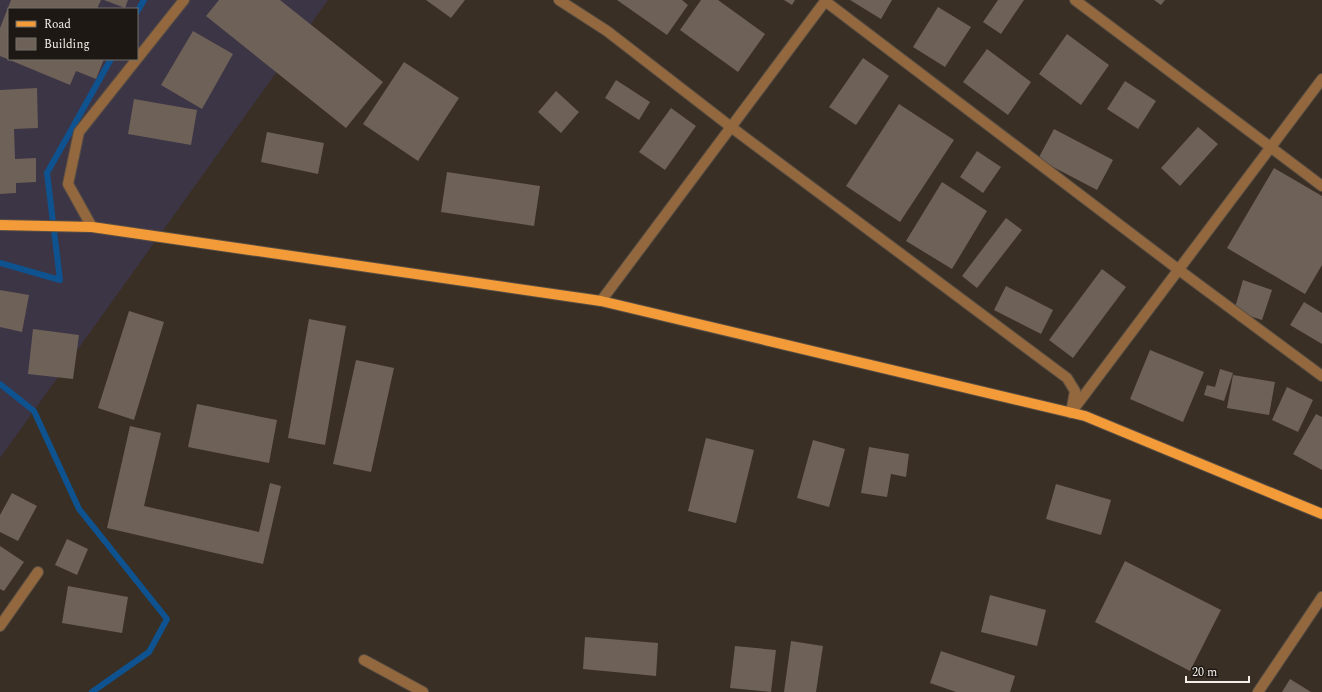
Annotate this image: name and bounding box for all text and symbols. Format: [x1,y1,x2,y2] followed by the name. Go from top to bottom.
[8,8,138,60] legend
[44,15,71,34] text: Road
[44,35,90,54] text: Building
[1186,658,1249,684] scale bar
[1192,663,1217,682] text: 20 m

